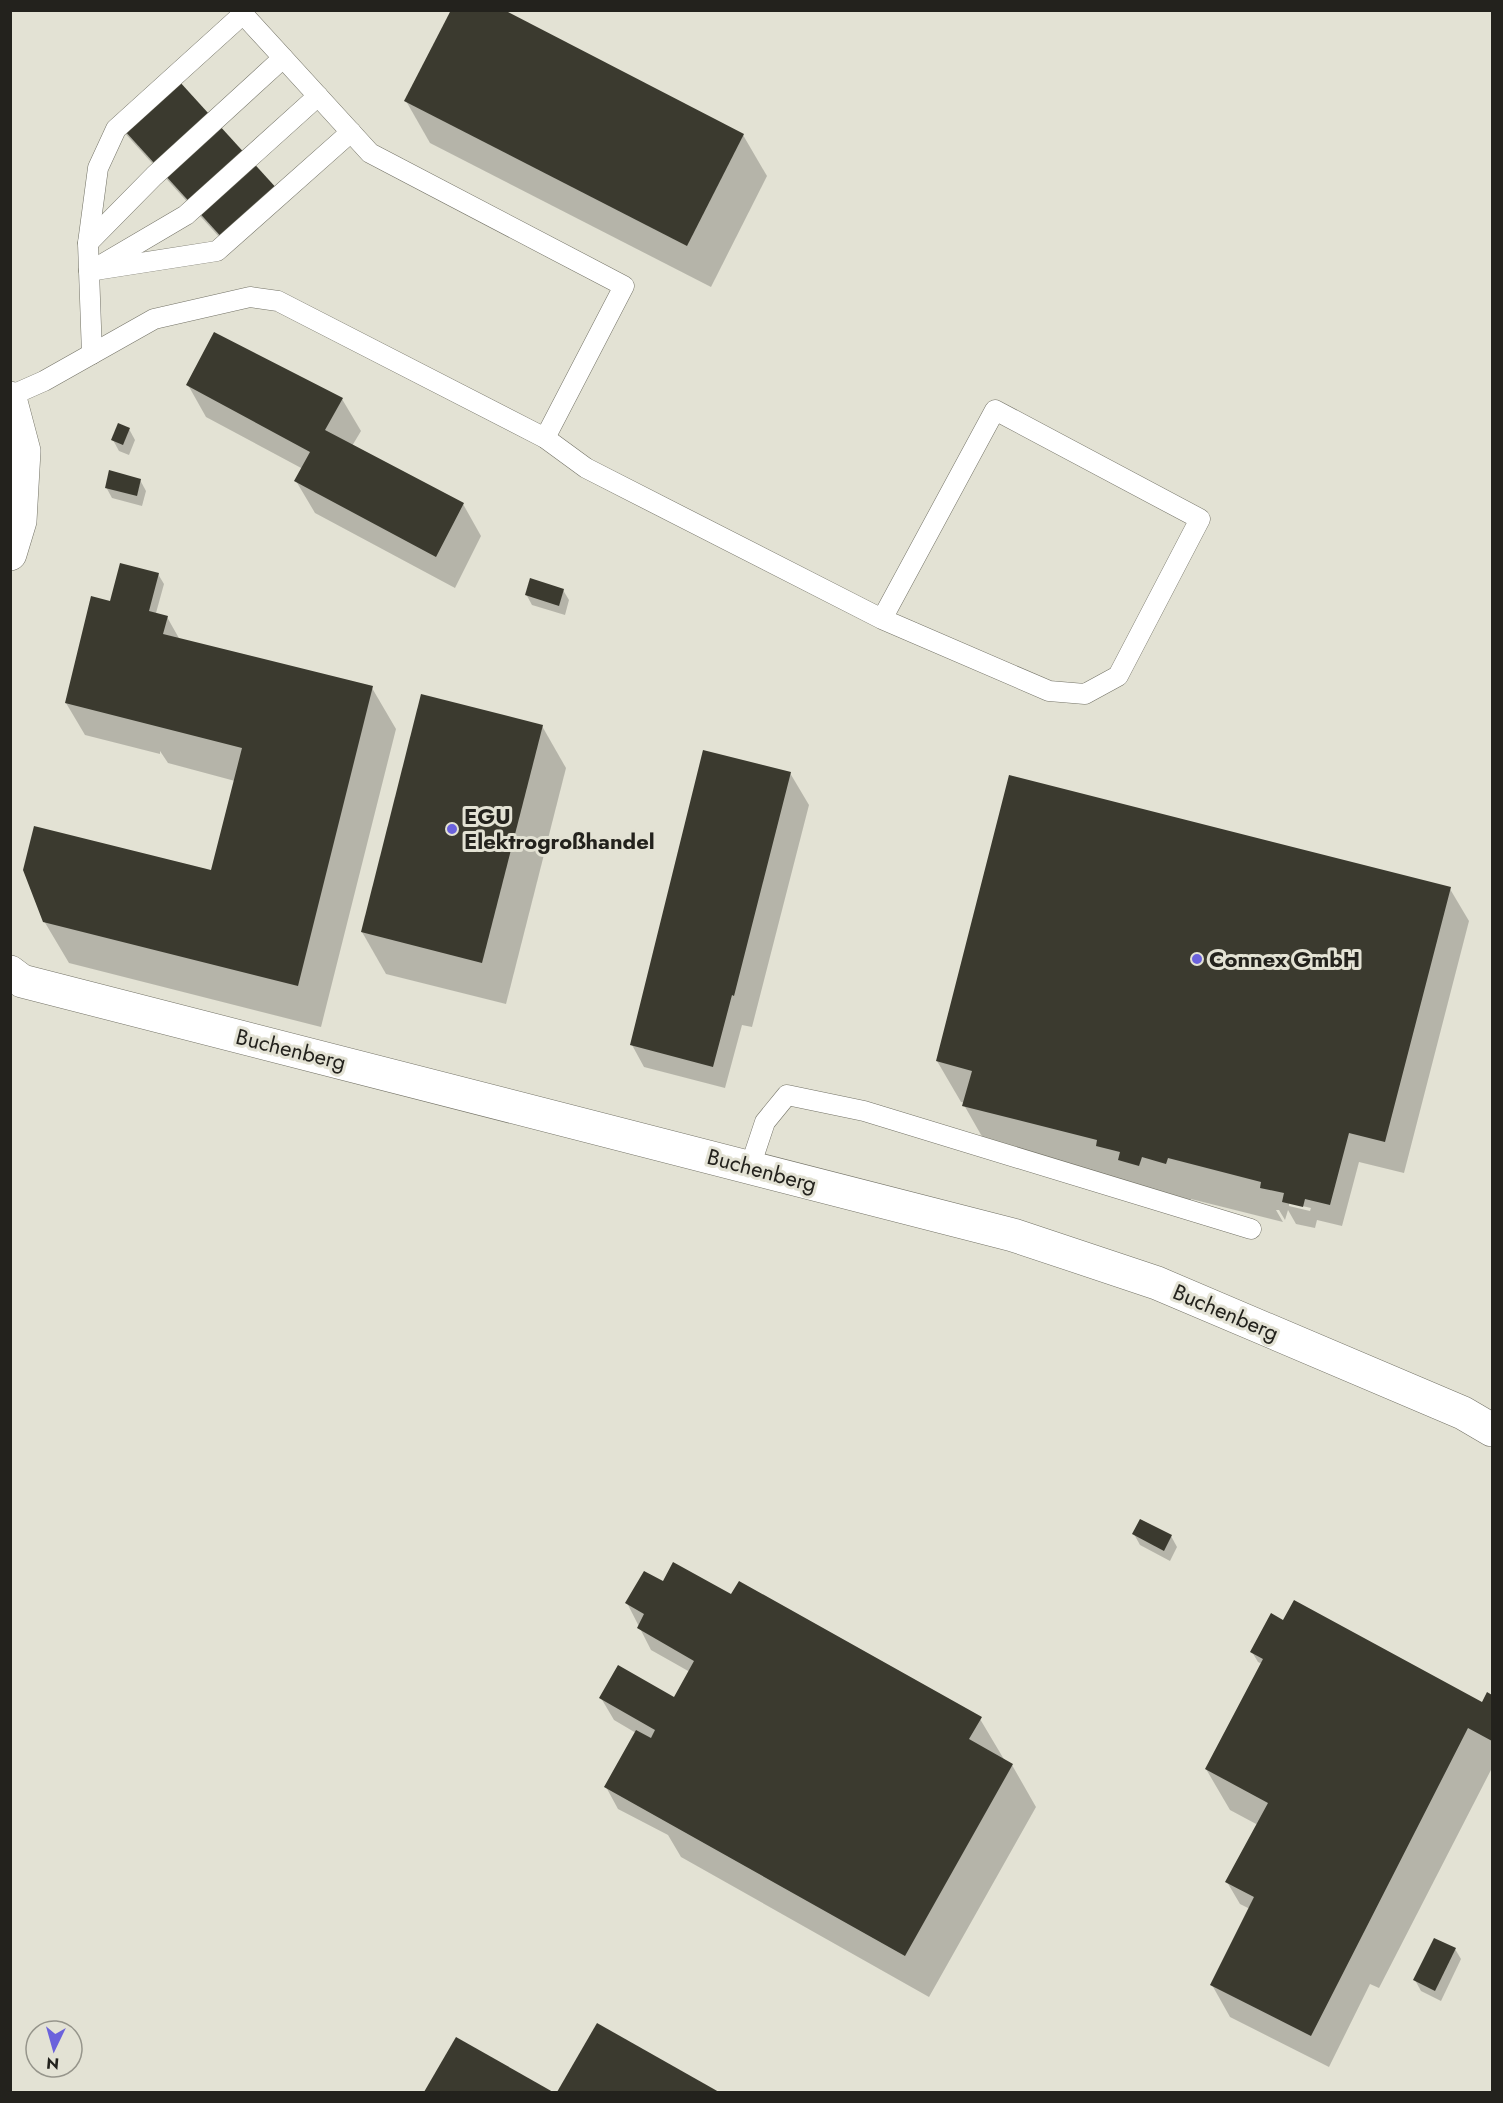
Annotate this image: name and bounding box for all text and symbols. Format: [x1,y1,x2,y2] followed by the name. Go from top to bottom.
[464,800,655,857] place label: EGU Elektrogroßhandel
[445,822,459,836] marker: EGU Elektrogroßhandel
[1209,943,1360,975] place label: Connex GmbH
[1190,952,1204,966] marker: Connex GmbH
[233,1020,349,1078] street label: Buchenberg
[704,1140,820,1200] street label: Buchenberg
[1168,1275,1284,1349] street label: Buchenberg
[24,2019,84,2079] north arrow
[45,2051,60,2075] text: N

